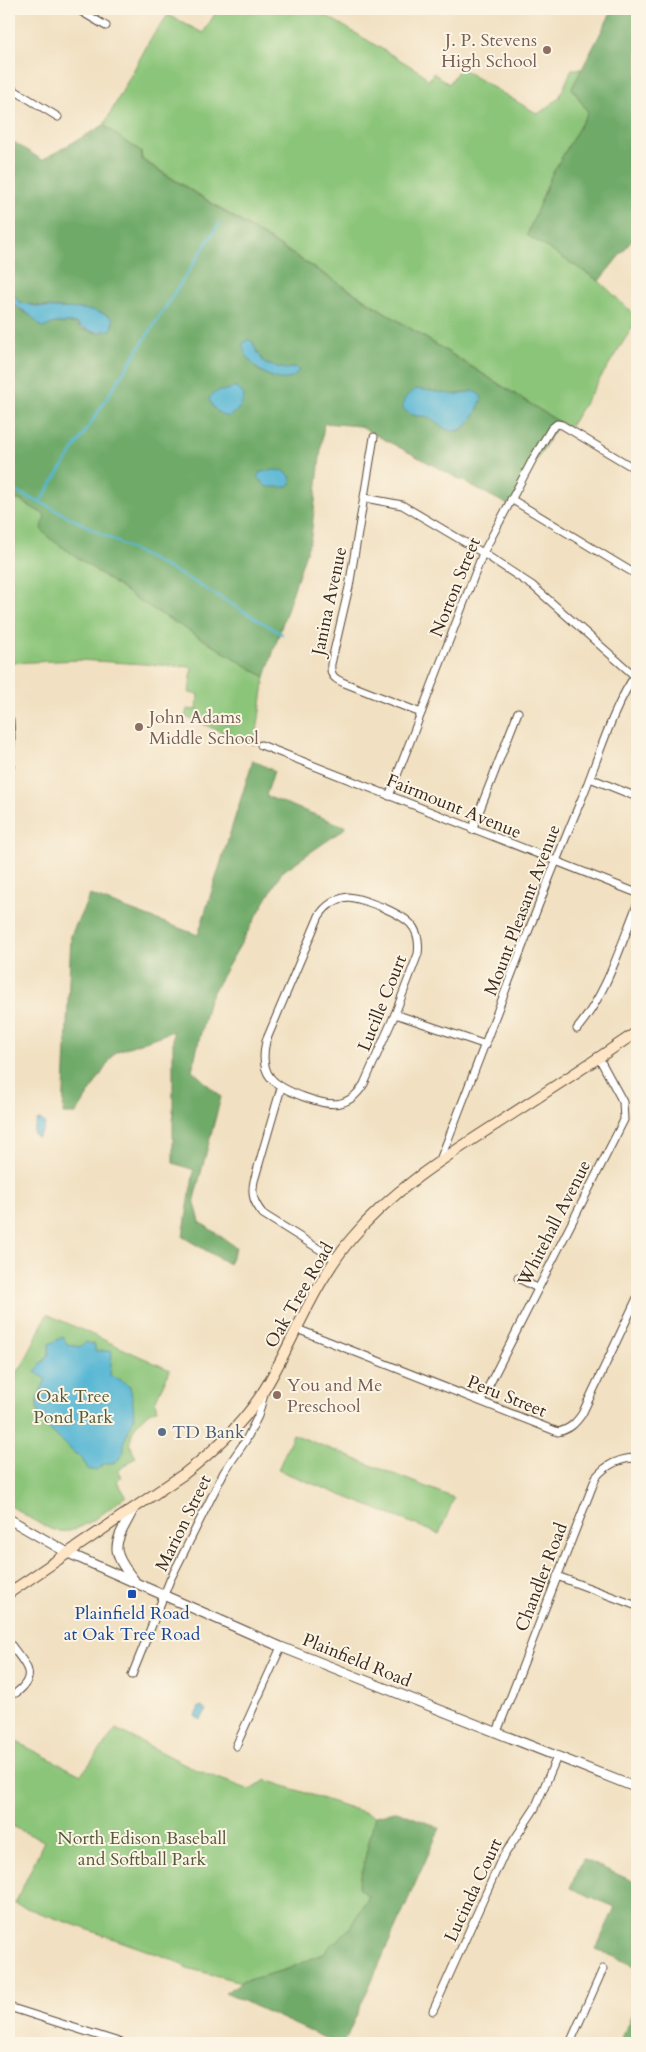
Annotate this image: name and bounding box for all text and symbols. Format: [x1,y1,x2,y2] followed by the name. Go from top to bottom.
[441,28,537,74] place label: J. P. Stevens High School
[541,44,553,56] marker: J. P. Stevens High School
[424,533,487,641] street label: Norton Street
[305,545,353,661] street label: Janina Avenue
[146,705,259,751] place label: John Adams Middle School
[133,721,145,733] marker: John Adams Middle School
[383,768,525,845] street label: Fairmount Avenue
[478,821,567,999] street label: Mount Pleasant Avenue
[352,951,413,1055] street label: Lucille Court
[511,1156,597,1292] street label: Whitehall Avenue
[259,1237,340,1353] street label: Oak Tree Road
[463,1369,550,1424] street label: Peru Street
[287,1373,382,1419] place label: You and Me Preschool
[33,1384,113,1430] park label: Oak Tree Pond Park
[271,1389,283,1401] marker: You and Me Preschool
[172,1420,245,1445] place label: TD Bank
[156,1426,168,1438] marker: TD Bank
[149,1471,218,1576] street label: Marion Street
[509,1519,574,1635] street label: Chandler Road
[126,1588,138,1600] marker: Plainfield Road at Oak Tree Road
[64,1601,201,1647] place label: Plainfield Road at Oak Tree Road
[299,1627,415,1694] street label: Plainfield Road
[57,1826,227,1872] park label: North Edison Baseball and Softball Park
[438,1834,509,1946] street label: Lucinda Court

